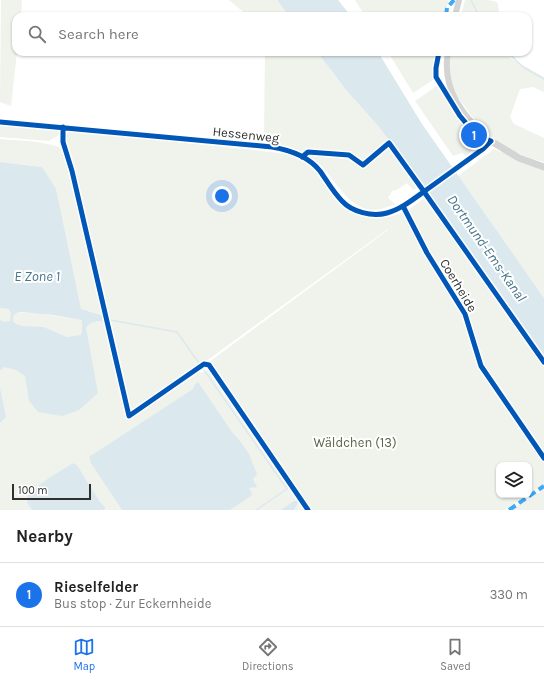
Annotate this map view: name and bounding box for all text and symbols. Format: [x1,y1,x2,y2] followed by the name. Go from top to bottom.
[12,12,532,56] search box
[26,23,48,45] icon: search
[58,25,139,43] text: Search here
[461,120,487,150] pin: 1
[212,124,281,146] street label: Hessenweg
[212,186,232,206] your location
[443,192,530,305] water label: Dortmund-Ems-Kanal
[437,256,480,315] street label: Coerheide
[14,268,60,285] water label: E Zone 1
[313,435,397,450] park label: Wäldchen (13)
[496,462,532,498] map controls
[496,462,532,498] button: layers
[12,482,91,501] scale bar
[18,484,48,497] text: 100 m
[16,526,73,546] text: Nearby
[54,578,138,596] text: Rieselfelder
[27,587,31,602] text: 1
[490,587,528,602] text: 330 m
[54,596,211,611] text: Bus stop · Zur Eckernheide
[73,636,95,673] tab: Map
[242,636,294,673] tab: Directions
[440,636,471,673] tab: Saved

